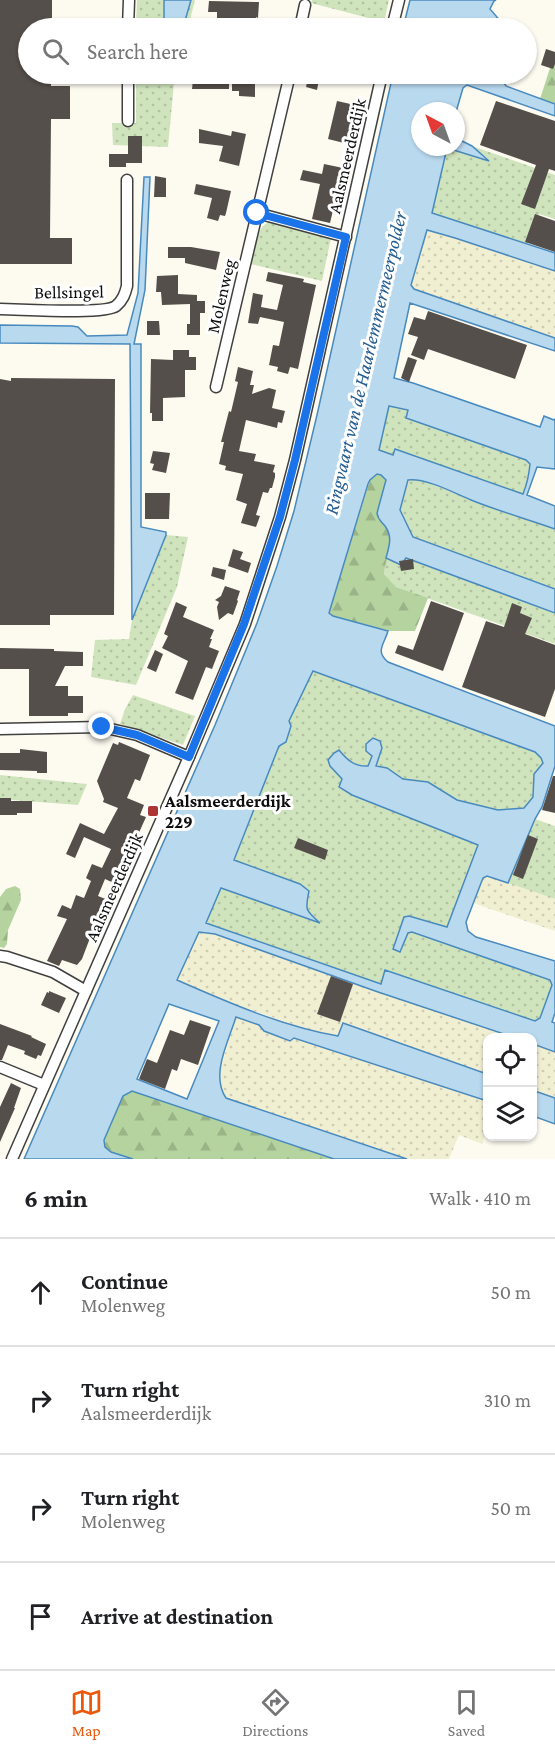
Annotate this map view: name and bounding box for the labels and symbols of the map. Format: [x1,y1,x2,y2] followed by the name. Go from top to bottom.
[324,96,371,216] street label: Aalsmeerderdijk
[411,102,465,156] north arrow
[243,199,269,225] route start
[319,208,412,517] water label: Ringvaart van de Haarlemmermeerpolder
[203,257,239,335] street label: Molenweg
[34,281,104,303] street label: Bellsingel
[88,713,114,739] route end
[164,791,291,832] place label: Aalsmeerderdijk 229
[146,804,160,818] marker: Aalsmeerderdijk 229
[81,829,148,945] street label: Aalsmeerderdijk

